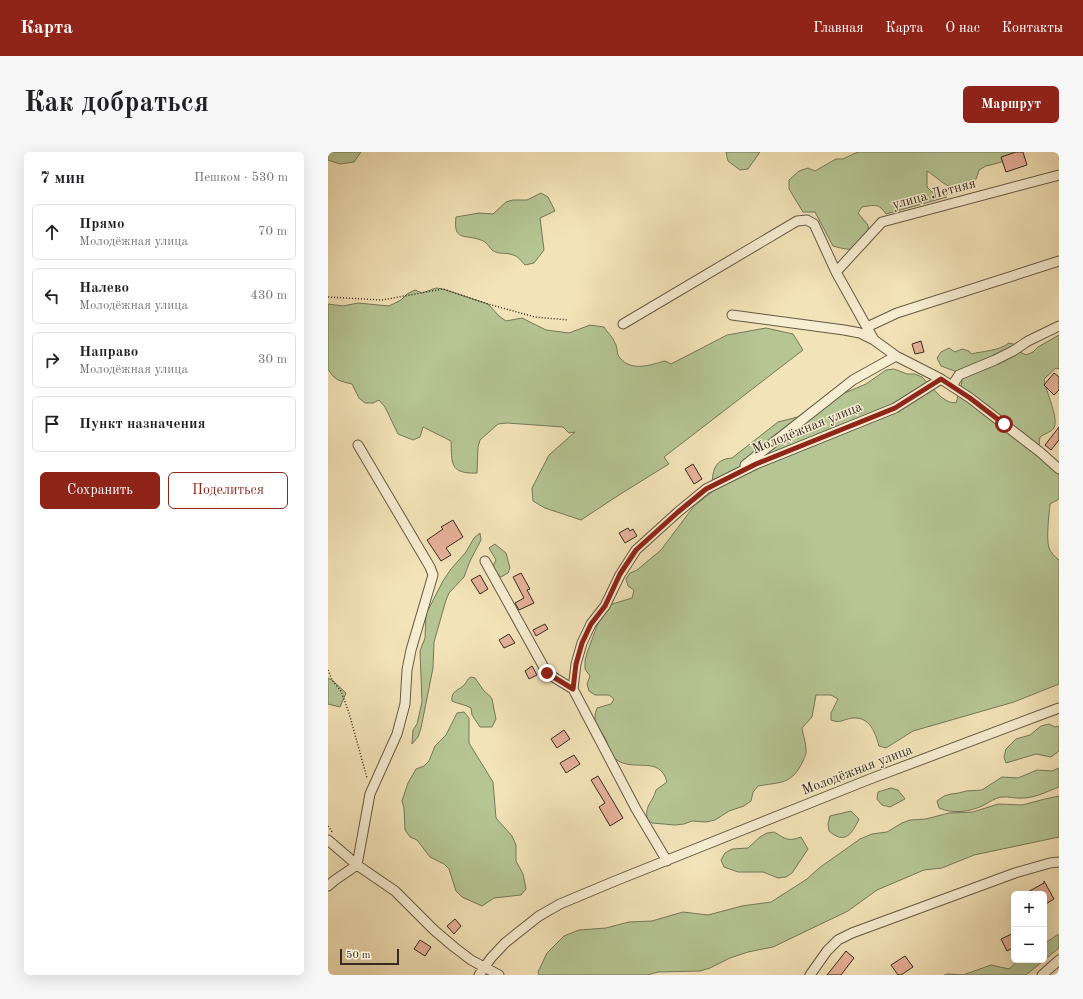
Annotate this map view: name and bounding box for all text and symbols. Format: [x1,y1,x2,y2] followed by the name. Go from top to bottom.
[20,19,73,38] text: Карта
[813,21,863,35] text: Главная
[885,21,923,35] text: Карта
[945,21,980,35] text: О нас
[1002,21,1063,35] text: Контакты
[963,86,1059,123] button: Маршрут
[24,90,209,118] text: Как добраться
[40,170,85,187] text: 7 мин
[194,171,288,184] text: Пешком · 530 m
[891,176,977,212] street label: улица Летняя
[79,217,125,232] text: Прямо
[41,221,63,243] icon: ahead
[258,225,287,238] text: 70 m
[79,235,188,248] text: Молодёжная улица
[79,281,129,296] text: Налево
[41,285,63,307] icon: left
[250,289,287,302] text: 430 m
[79,299,188,312] text: Молодёжная улица
[79,345,138,360] text: Направо
[41,349,63,371] icon: right
[258,353,287,366] text: 30 m
[79,363,188,376] text: Молодёжная улица
[750,400,864,456] street label: Молодёжная улица
[41,413,63,435] icon: arrive
[995,415,1013,433] route start
[79,417,206,432] text: Пункт назначения
[40,472,160,509] button: Сохранить
[168,472,288,509] button: Поделиться
[538,664,556,682] route end
[800,742,914,798] street label: Молодёжная улица
[1011,891,1047,963] map controls
[1011,891,1047,927] button: +
[1011,927,1047,963] button: −
[340,947,399,966] scale bar
[346,950,371,961] text: 50 m

